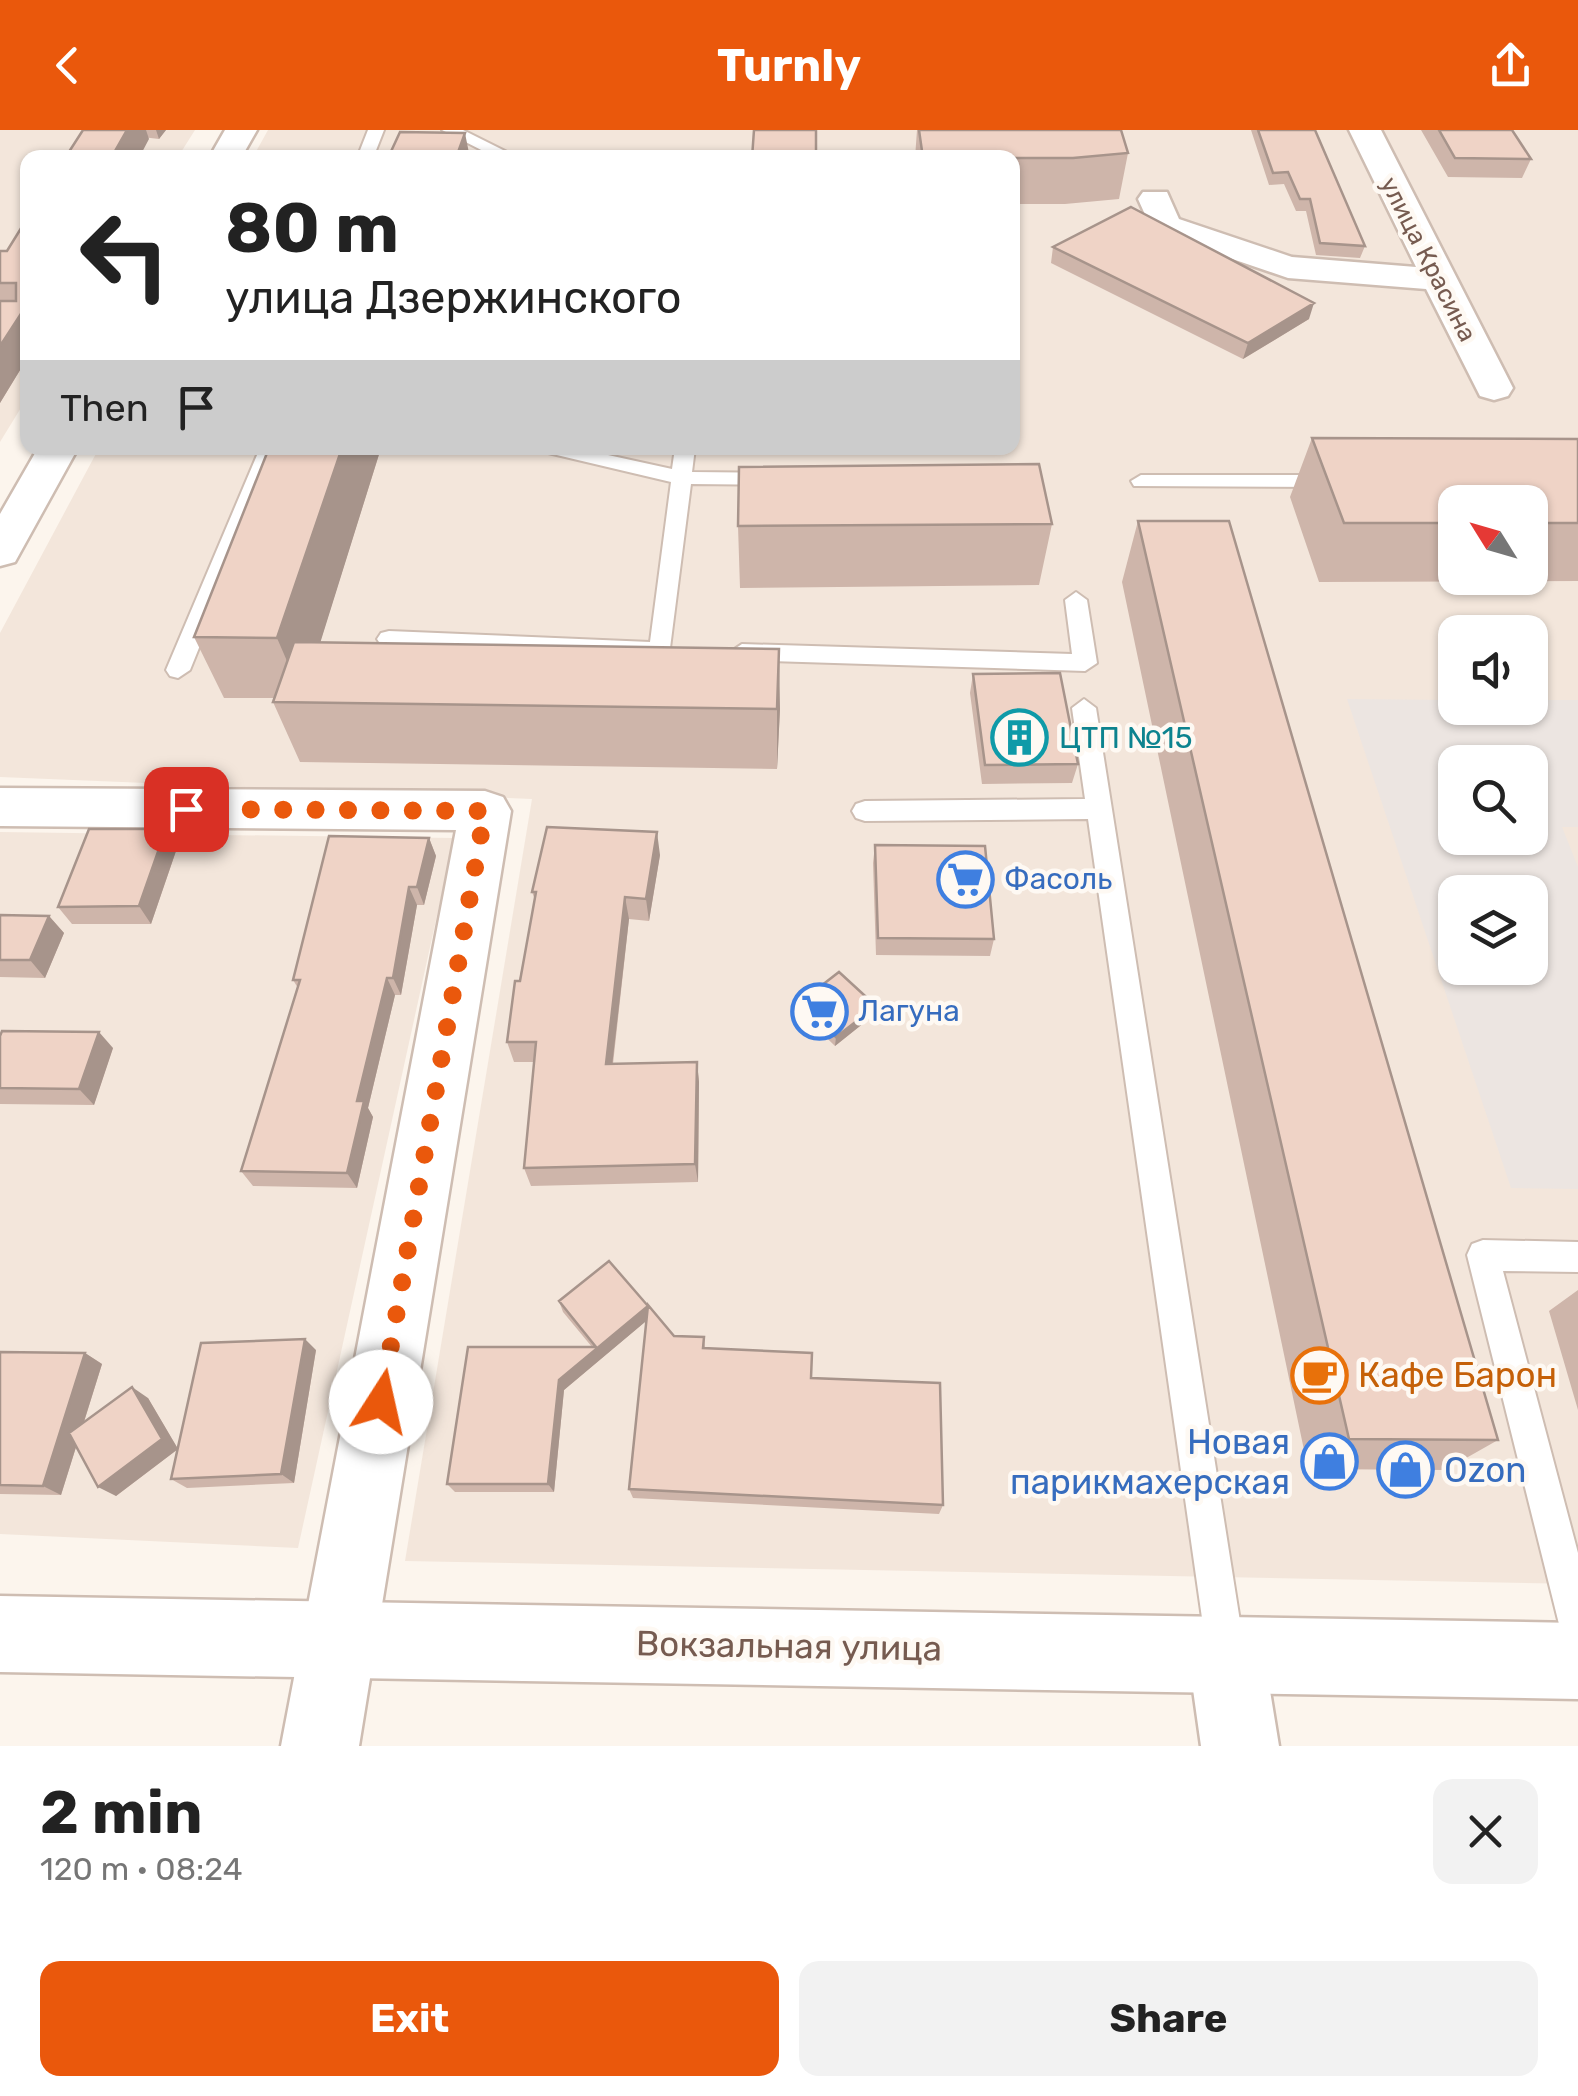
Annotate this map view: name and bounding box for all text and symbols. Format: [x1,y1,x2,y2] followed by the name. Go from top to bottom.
[40,38,95,93] icon: back
[1483,38,1538,93] icon: share
[717,39,861,92] text: Turnly
[1375,172,1483,346] street label: улица Красина
[225,187,399,270] text: 80 m
[60,190,190,320] icon: left
[225,271,682,324] text: улица Дзержинского
[169,380,224,435] icon: arrive
[60,385,149,431] text: Then
[1438,485,1548,595] north arrow
[1438,485,1548,985] map controls
[1438,615,1548,725] button: sound
[990,708,1050,768] building icon: ЦТП №15
[1059,720,1193,756] place label: ЦТП №15
[1438,745,1548,855] button: search
[144,767,229,852] pin
[159,782,214,837] icon: arrive
[935,849,995,909] supermarket icon: Фасоль
[1004,861,1112,897] place label: Фасоль
[1438,875,1548,985] button: layers
[789,981,849,1041] supermarket icon: Лагуна
[858,993,960,1029] place label: Лагуна
[1289,1345,1349,1405] cafe icon: Кафе Барон
[329,1350,433,1454] position arrow
[1358,1354,1557,1396] place label: Кафе Барон
[1010,1421,1290,1503] place label: Новая парикмахерская
[1299,1432,1359,1492] shop icon: Новая парикмахерская
[1375,1440,1435,1500] shop icon: Ozon
[1444,1449,1527,1491] place label: Ozon
[636,1622,942,1670] street label: Вокзальная улица
[40,1777,202,1848] text: 2 min
[1433,1779,1538,1884] button: close
[40,1850,243,1888] text: 120 m · 08:24
[40,1961,779,2076] button: Exit
[799,1961,1538,2076] button: Share

